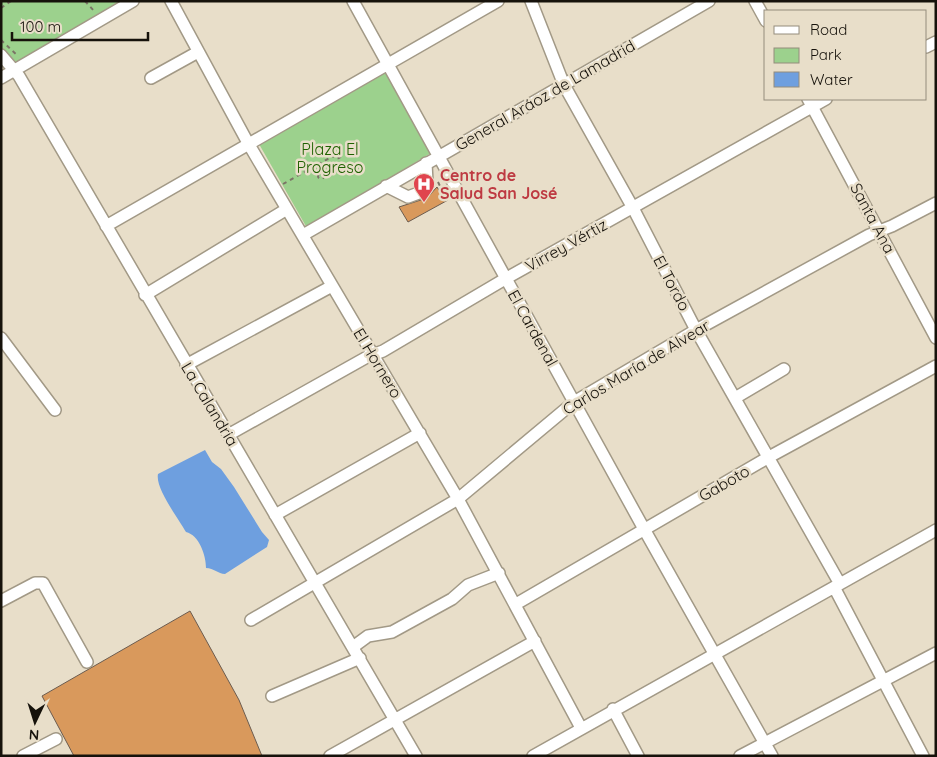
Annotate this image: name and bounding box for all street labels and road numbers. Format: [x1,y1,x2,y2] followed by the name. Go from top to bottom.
[452,35,638,155] street label: General Aráoz de Lamadrid
[846,179,900,257] street label: Santa Ana
[522,214,610,276] street label: Virrey Vértiz
[649,252,695,314] street label: El Tordo
[504,286,562,370] street label: El Cardenal
[559,315,713,419] street label: Carlos María de Alvear
[349,324,407,402] street label: El Hornero
[177,358,243,450] street label: La Calandria
[695,460,753,506] street label: Gaboto

